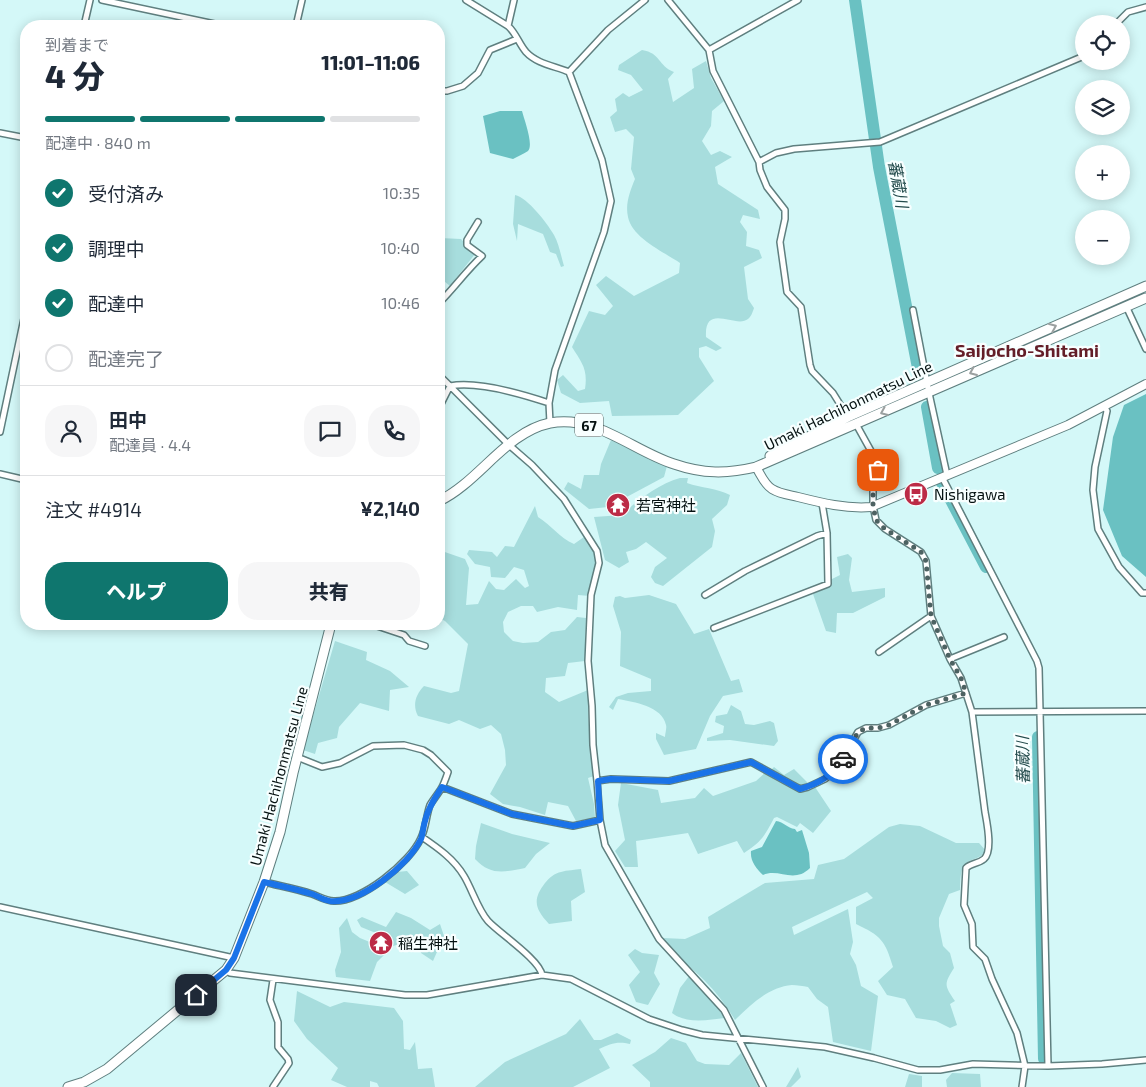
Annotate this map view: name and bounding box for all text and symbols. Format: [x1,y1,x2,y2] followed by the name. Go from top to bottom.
[1075,15,1130,265] map controls
[1075,15,1130,70] button: locate
[45,35,109,54] text: 到着まで
[321,51,420,74] text: 11:01–11:06
[45,56,105,94] text: 4 分
[1075,80,1130,135] button: layers
[45,133,151,152] text: 配達中 · 840 m
[1075,145,1130,200] button: +
[885,159,913,211] water label: 蕃蔵川
[45,179,73,207] icon: check
[88,182,164,205] text: 受付済み
[383,183,420,202] text: 10:35
[1075,210,1130,265] button: −
[45,234,73,262] icon: check
[88,237,145,260] text: 調理中
[381,238,420,257] text: 10:40
[45,289,73,317] icon: check
[88,292,145,315] text: 配達中
[381,293,420,312] text: 10:46
[1048,322,1057,333] one-way arrow
[955,339,1099,361] district label: Saijocho-Shitami
[88,347,164,370] text: 配達完了
[761,356,935,454] street label: Umaki Hachihonmatsu Line
[969,366,978,377] one-way arrow
[45,405,97,457] button: person
[304,405,356,457] button: chat
[368,405,420,457] button: phone
[880,406,889,417] one-way arrow
[109,408,147,431] text: 田中
[575,414,603,436] road number: 67
[109,435,191,454] text: 配達員 · 4.4
[857,449,899,491] pin
[864,456,892,484] icon: bag
[903,481,929,507] bus stop icon: Nishigawa
[934,485,1005,503] place label: Nishigawa
[605,492,631,518] temple icon: 若宮神社
[636,496,696,514] place label: 若宮神社
[360,497,420,520] text: ¥2,140
[45,498,142,521] text: 注文 #4914
[45,562,228,620] button: ヘルプ
[238,562,420,620] button: 共有
[245,684,311,868] street label: Umaki Hachihonmatsu Line
[818,734,868,784] courier
[1012,734,1032,784] water label: 蕃蔵川
[829,745,857,773] icon: car
[368,930,394,956] temple icon: 稲生神社
[398,934,458,952] place label: 稲生神社
[175,974,217,1016] pin
[182,981,210,1009] icon: home

